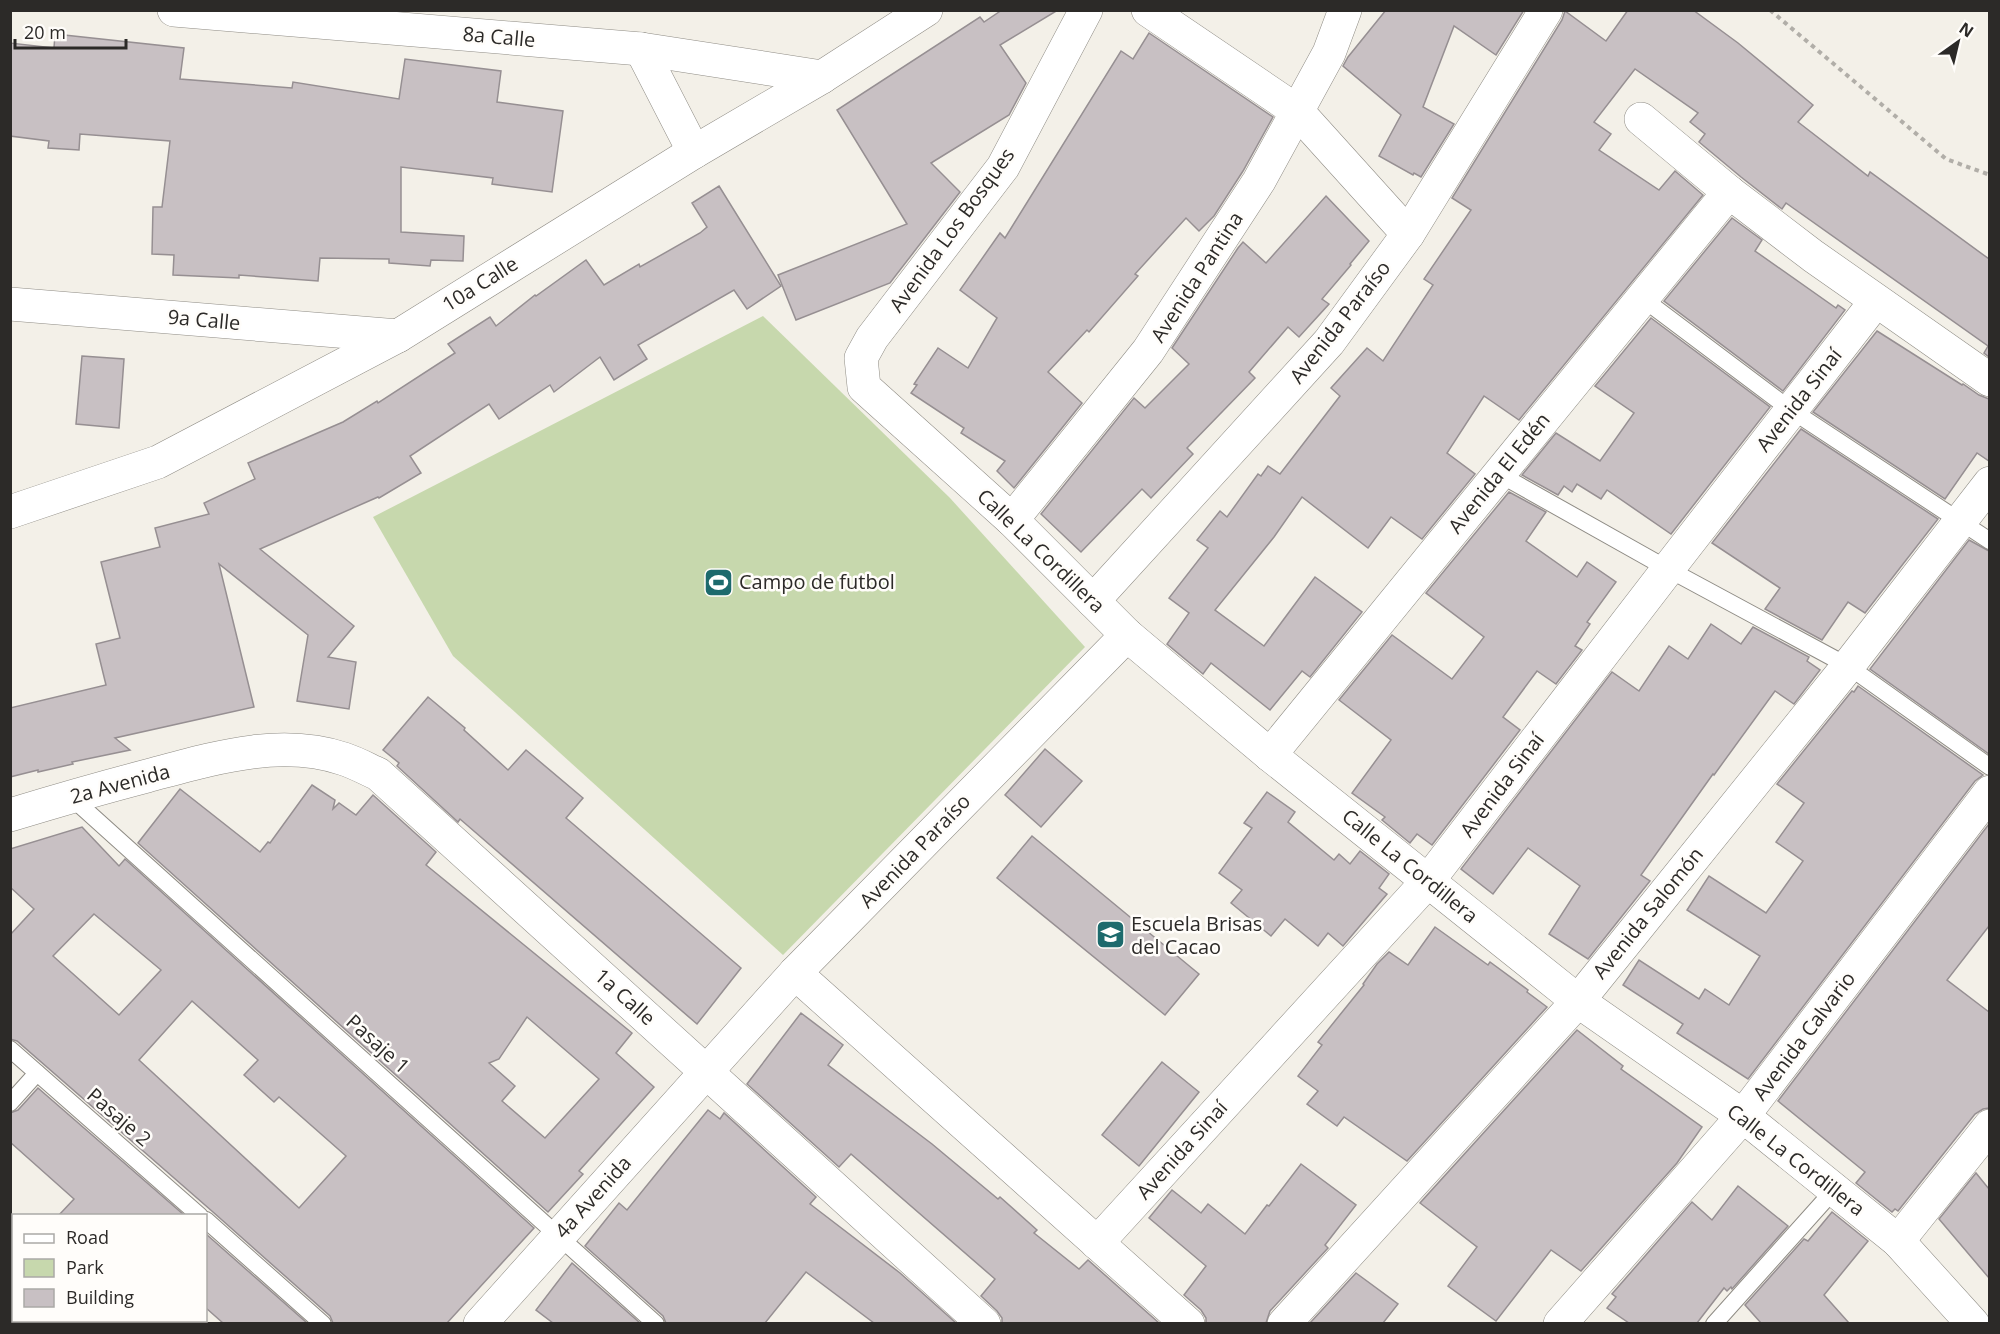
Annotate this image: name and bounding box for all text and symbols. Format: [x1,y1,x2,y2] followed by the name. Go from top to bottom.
[15,12,126,50] scale bar
[1928,12,1988,72] north arrow
[1955,17,1978,42] text: N
[24,20,66,44] text: 20 m
[462,20,536,53] street label: 8a Calle
[883,142,1020,317] street label: Avenida Los Bosques
[1144,206,1249,347] street label: Avenida Pantina
[437,250,523,317] street label: 10a Calle
[1283,255,1396,389] street label: Avenida Paraíso
[167,303,241,336] street label: 9a Calle
[1750,342,1848,457] street label: Avenida Sinaí
[1442,407,1556,539] street label: Avenida El Edén
[972,483,1111,619] street label: Calle La Cordillera
[702,566,734,598] sports icon: Campo de futbol
[739,568,895,595] place label: Campo de futbol
[1453,726,1550,842] street label: Avenida Sinaí
[67,757,173,810] street label: 2a Avenida
[853,788,976,914] street label: Avenida Paraíso
[1337,802,1484,929] street label: Calle La Cordillera
[1586,841,1709,984] street label: Avenida Salomón
[1131,910,1262,960] place label: Escuela Brisas del Cacao
[1094,919,1126,951] school or university icon: Escuela Brisas del Cacao
[589,962,661,1031] street label: 1a Calle
[1746,966,1861,1106] street label: Avenida Calvario
[341,1008,416,1079] street label: Pasaje 1
[82,1081,157,1152] street label: Pasaje 2
[1130,1094,1234,1205] street label: Avenida Sinaí
[1722,1097,1871,1222] street label: Calle La Cordillera
[548,1150,637,1244] street label: 4a Avenida
[12,1214,207,1322] legend
[66,1225,109,1249] text: Road
[66,1255,104,1279] text: Park
[66,1285,134,1309] text: Building

